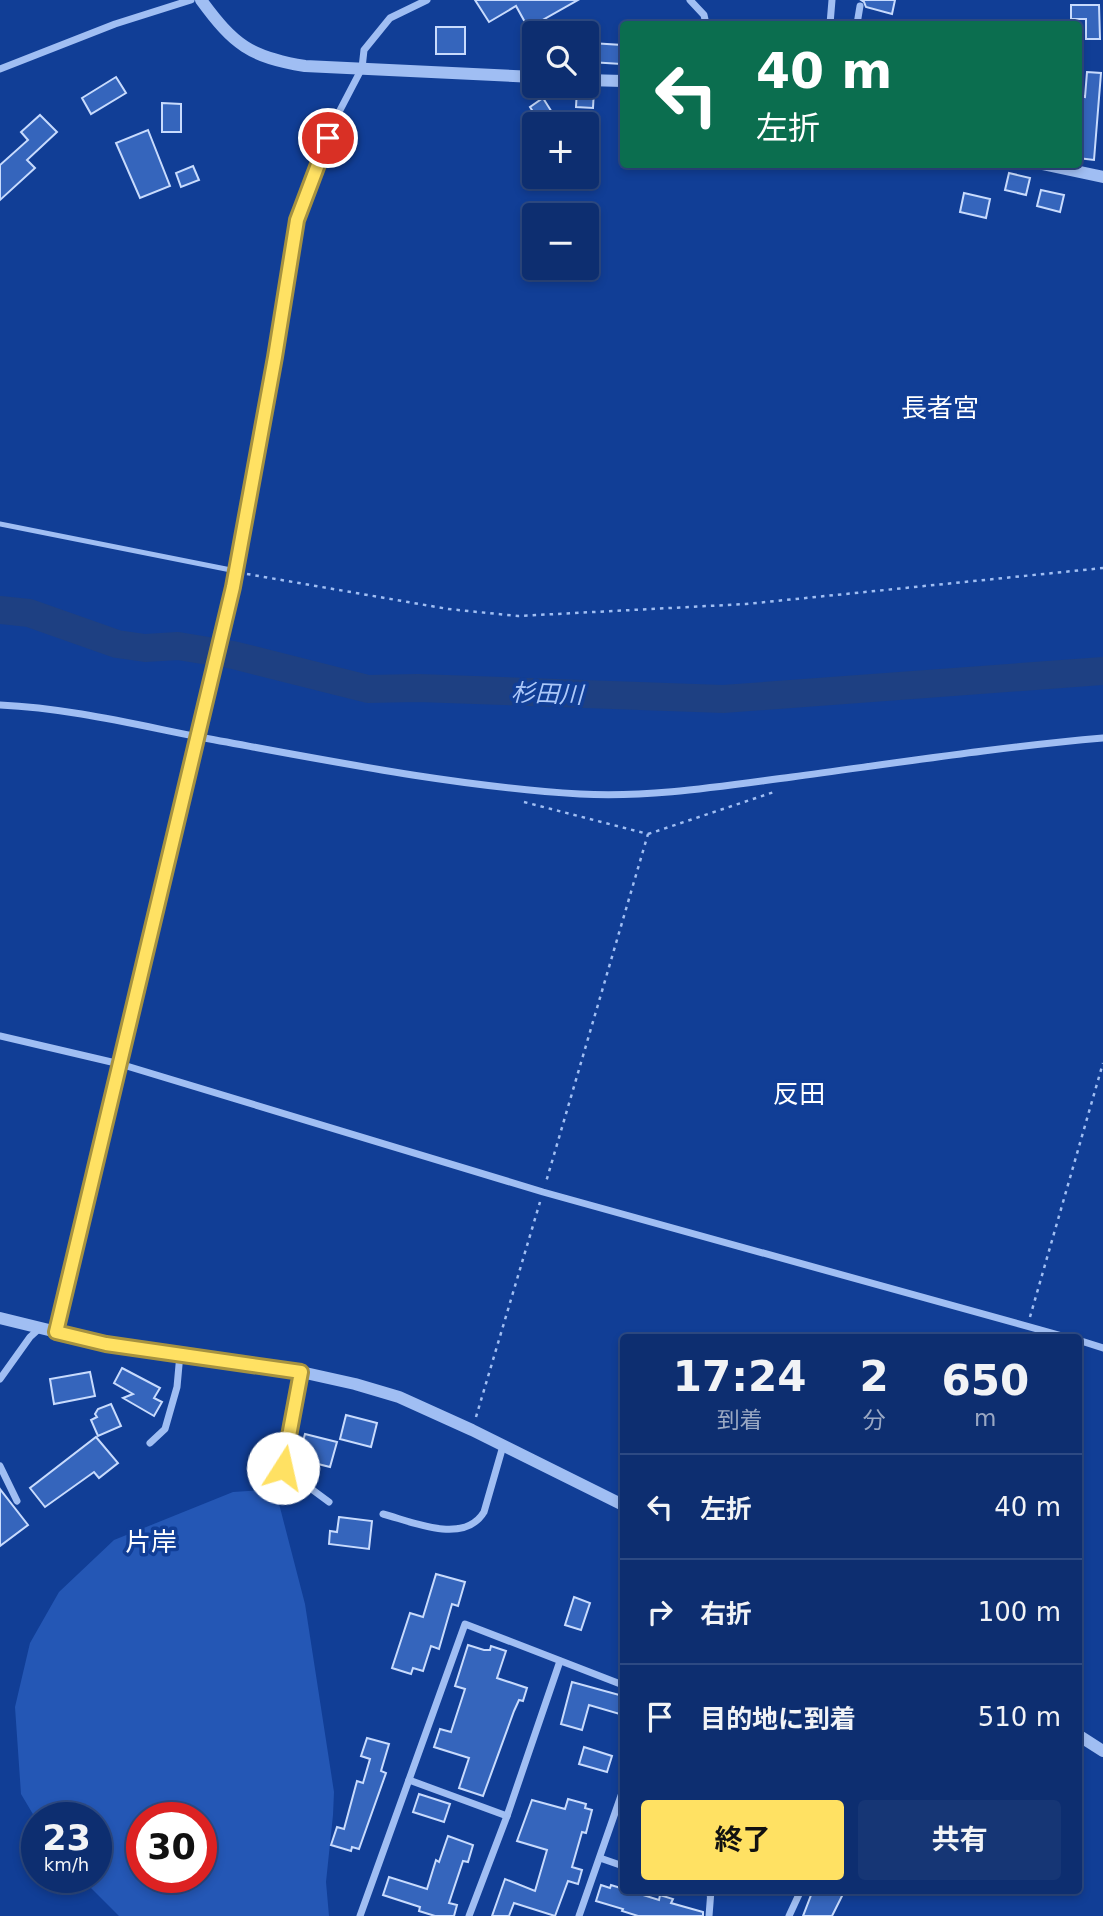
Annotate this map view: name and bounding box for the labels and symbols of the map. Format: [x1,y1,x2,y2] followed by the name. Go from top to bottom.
[298,108,358,168] pin
[901,393,979,423] district label: 長者宮
[511,679,586,709] water label: 杉田川
[773,1079,825,1109] district label: 反田
[246,1431,320,1505] position arrow
[125,1527,177,1557] district label: 片岸
[126,1802,217,1893] speed limit sign: 30

